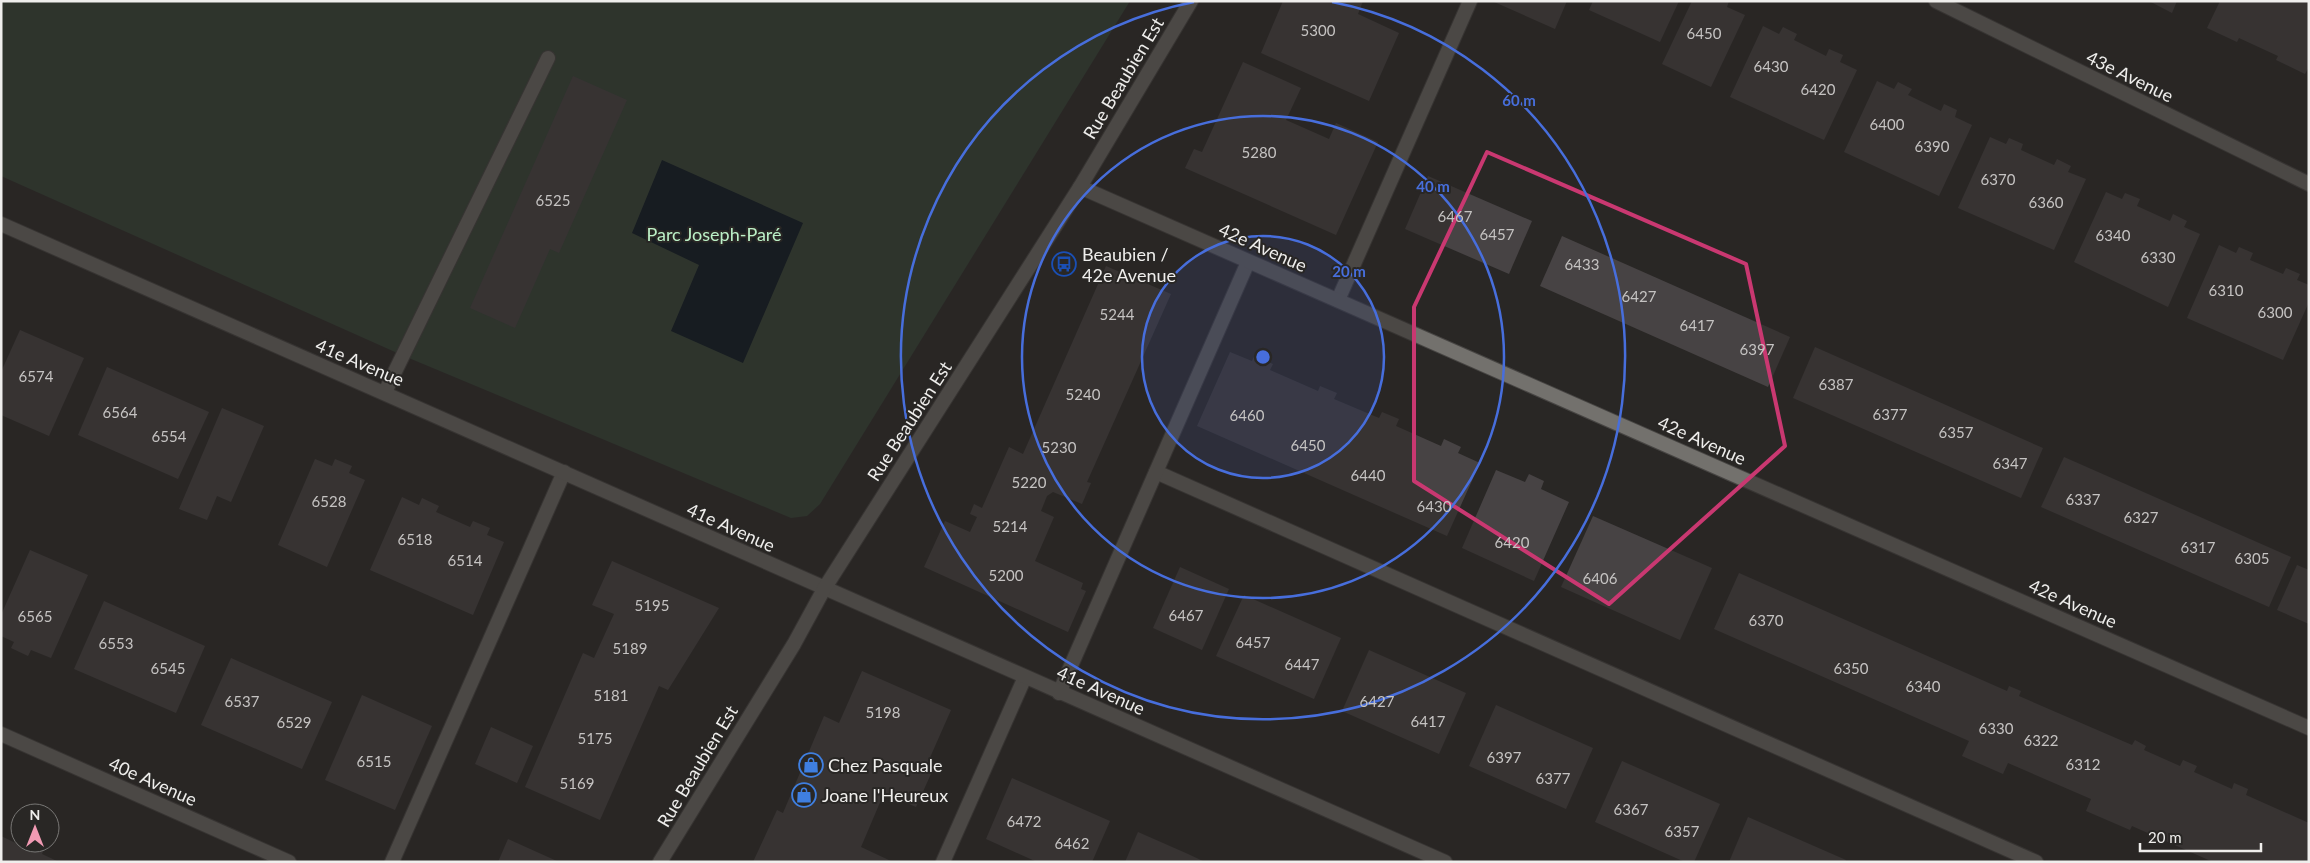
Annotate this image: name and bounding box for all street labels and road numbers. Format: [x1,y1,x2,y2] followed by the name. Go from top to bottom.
[1078,13,1168,143] street label: Rue Beaubien Est
[2083,46,2177,106] street label: 43e Avenue
[1216,218,1310,276] street label: 42e Avenue
[312,334,408,390] street label: 41e Avenue
[862,357,956,485] street label: Rue Beaubien Est
[1655,411,1749,469] street label: 42e Avenue
[684,498,778,556] street label: 41e Avenue
[2026,574,2120,632] street label: 42e Avenue
[1054,661,1148,719] street label: 41e Avenue
[652,701,742,831] street label: Rue Beaubien Est
[106,752,200,810] street label: 40e Avenue

